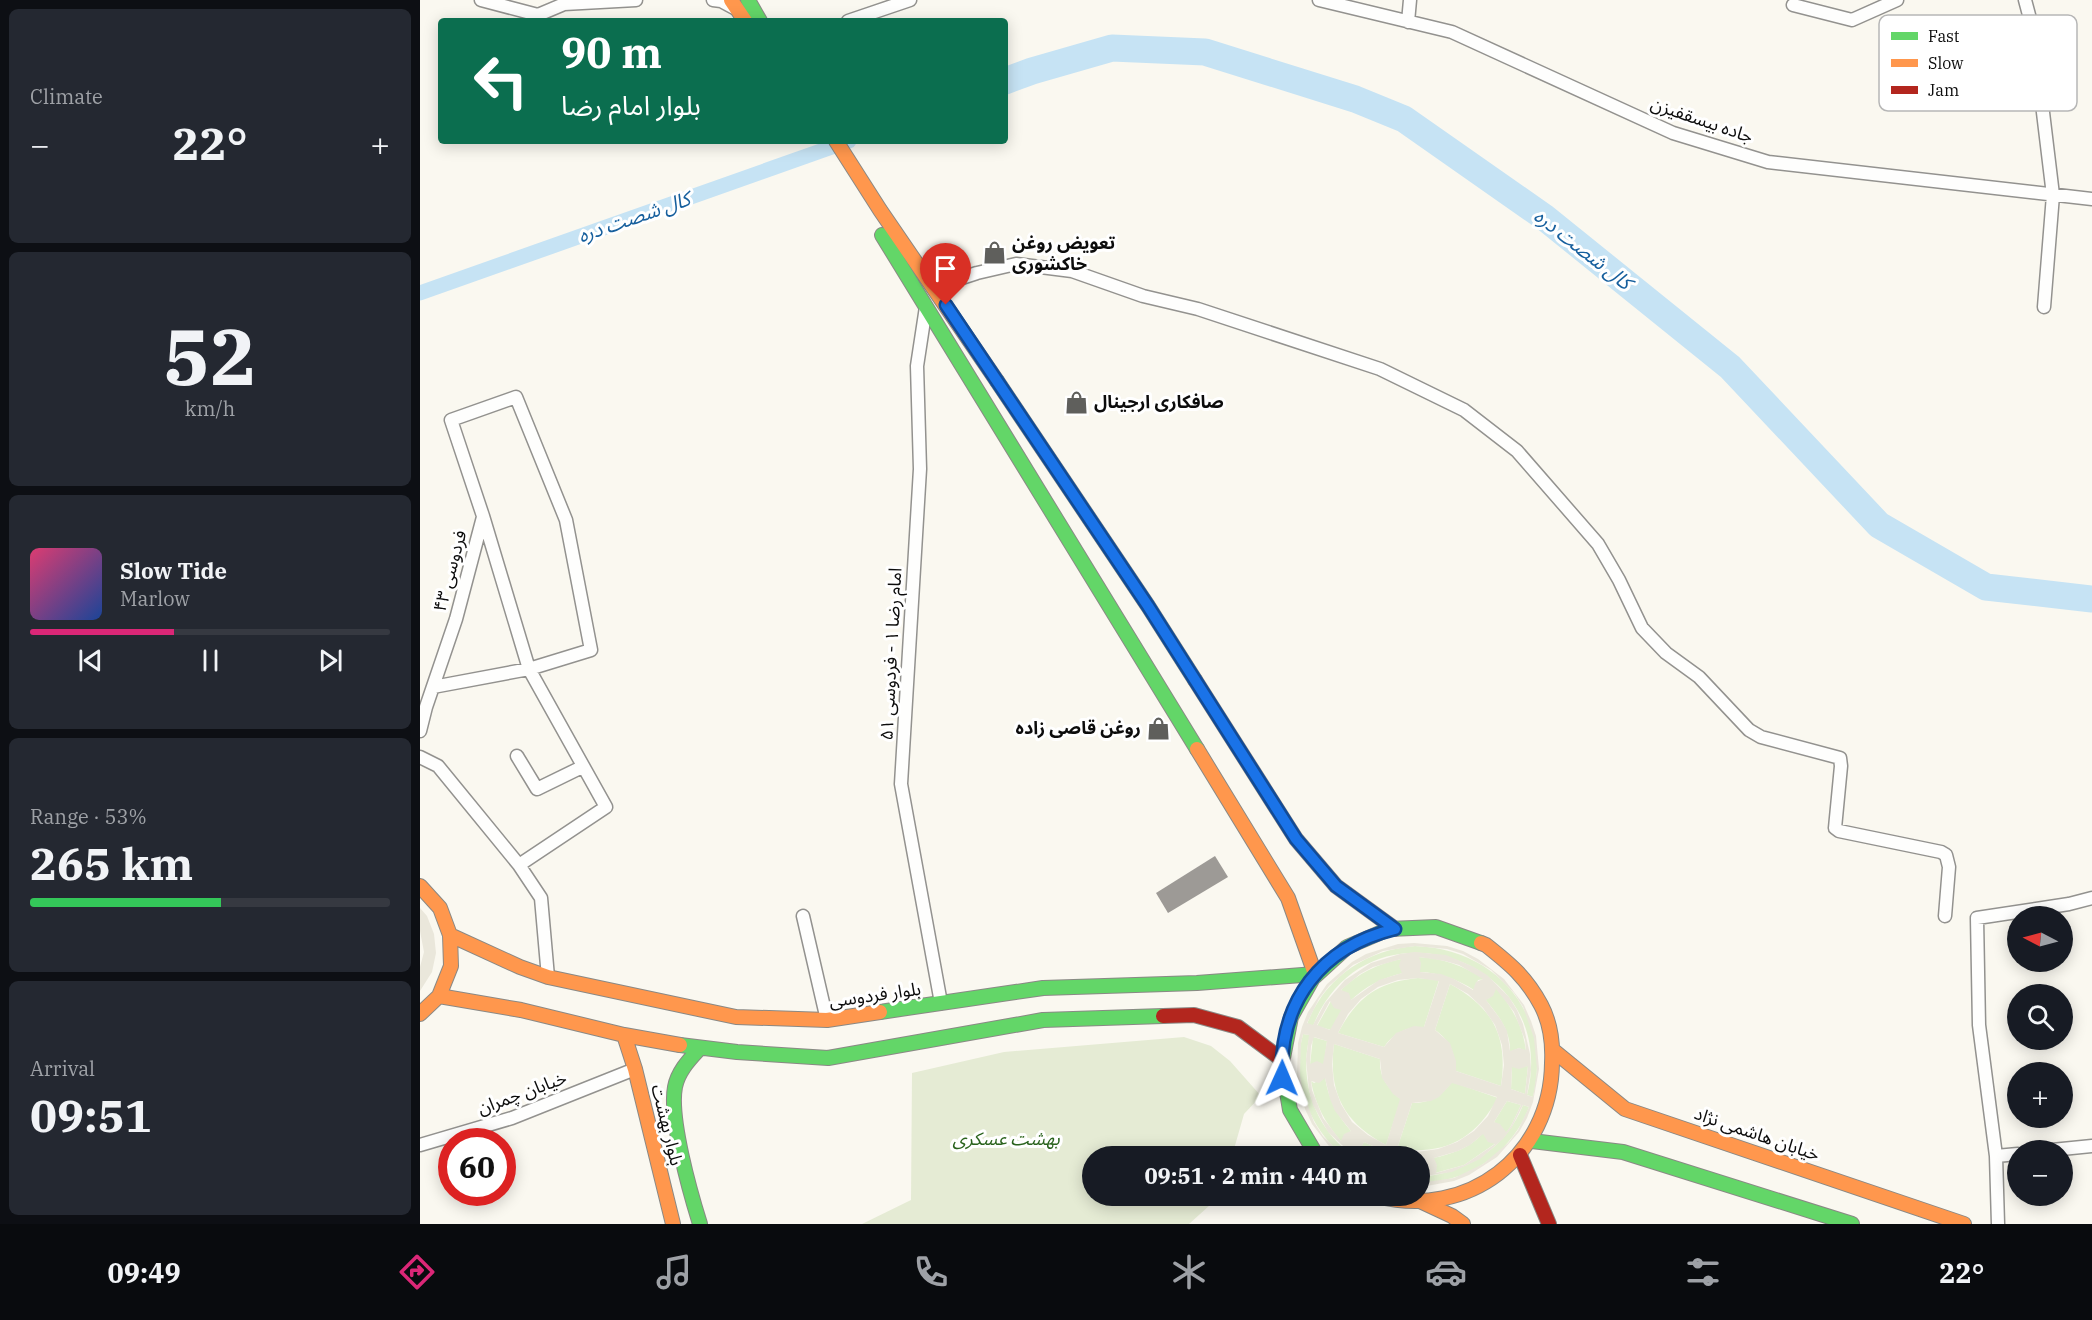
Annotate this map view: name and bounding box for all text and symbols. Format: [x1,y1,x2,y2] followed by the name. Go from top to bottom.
[1879,15,2077,111] legend
[561,25,662,80] text: 90 m
[1928,26,1960,46] text: Fast
[462,42,540,120] icon: left
[1928,53,1964,73] text: Slow
[1928,80,1959,100] text: Jam
[30,83,103,110] text: Climate
[561,87,701,122] text: بلوار امام رضا
[1648,91,1756,148] street label: جاده بیسقفیزن
[172,114,248,172] text: 22°
[30,123,50,166] text: −
[370,123,390,166] text: +
[574,183,697,248] water label: کال شصت دره
[1529,202,1641,298] water label: کال شصت دره
[1012,231,1116,275] place label: تعویض روغن خاکشوری
[981,240,1007,266] shop icon: تعویض روغن خاکشوری
[920,243,971,305] pin
[929,252,962,285] icon: arrive
[163,305,257,406] text: 52
[1063,389,1089,415] shop icon: صافکاری ارجینال
[1094,390,1224,413] place label: صافکاری ارجینال
[185,395,235,422] text: km/h
[428,528,471,614] street label: فردوسی ۴۳
[120,556,227,585] text: Slow Tide
[874,567,910,741] street label: امام رضا ۱ - فردوسی ۵۱
[120,585,190,612] text: Marlow
[74,644,107,677] icon: previous
[194,644,227,677] icon: pause
[314,644,347,677] icon: next
[1146,715,1172,741] shop icon: روغن قاصی زاده
[1015,716,1141,739] place label: روغن قاصی زاده
[30,803,147,830] text: Range · 53%
[30,834,193,892] text: 265 km
[2007,906,2073,972] north arrow
[2007,906,2073,1206] map controls
[828,977,922,1012] street label: بلوار فردوسی
[2007,984,2073,1050] button: search
[1250,1046,1314,1110] position arrow
[30,1055,95,1082] text: Arrival
[2007,1062,2073,1128] button: +
[474,1066,570,1119] street label: خیابان چمران
[646,1082,689,1168] street label: بلوار بهشت
[30,1086,152,1144] text: 09:51
[1691,1101,1823,1166] street label: خیابان هاشمی نژاد
[952,1127,1060,1150] park label: بهشت عسکری
[438,1128,516,1206] speed limit sign: 60
[2007,1140,2073,1206] button: −
[1144,1161,1368,1190] text: 09:51 · 2 min · 440 m
[396,1251,438,1293] icon: directions
[653,1251,695,1293] icon: music
[910,1251,952,1293] icon: phone
[1168,1251,1210,1293] icon: climate
[1425,1251,1467,1293] icon: car
[1682,1251,1724,1293] icon: filters
[108,1255,181,1290] text: 09:49
[1939,1255,1984,1290] text: 22°

